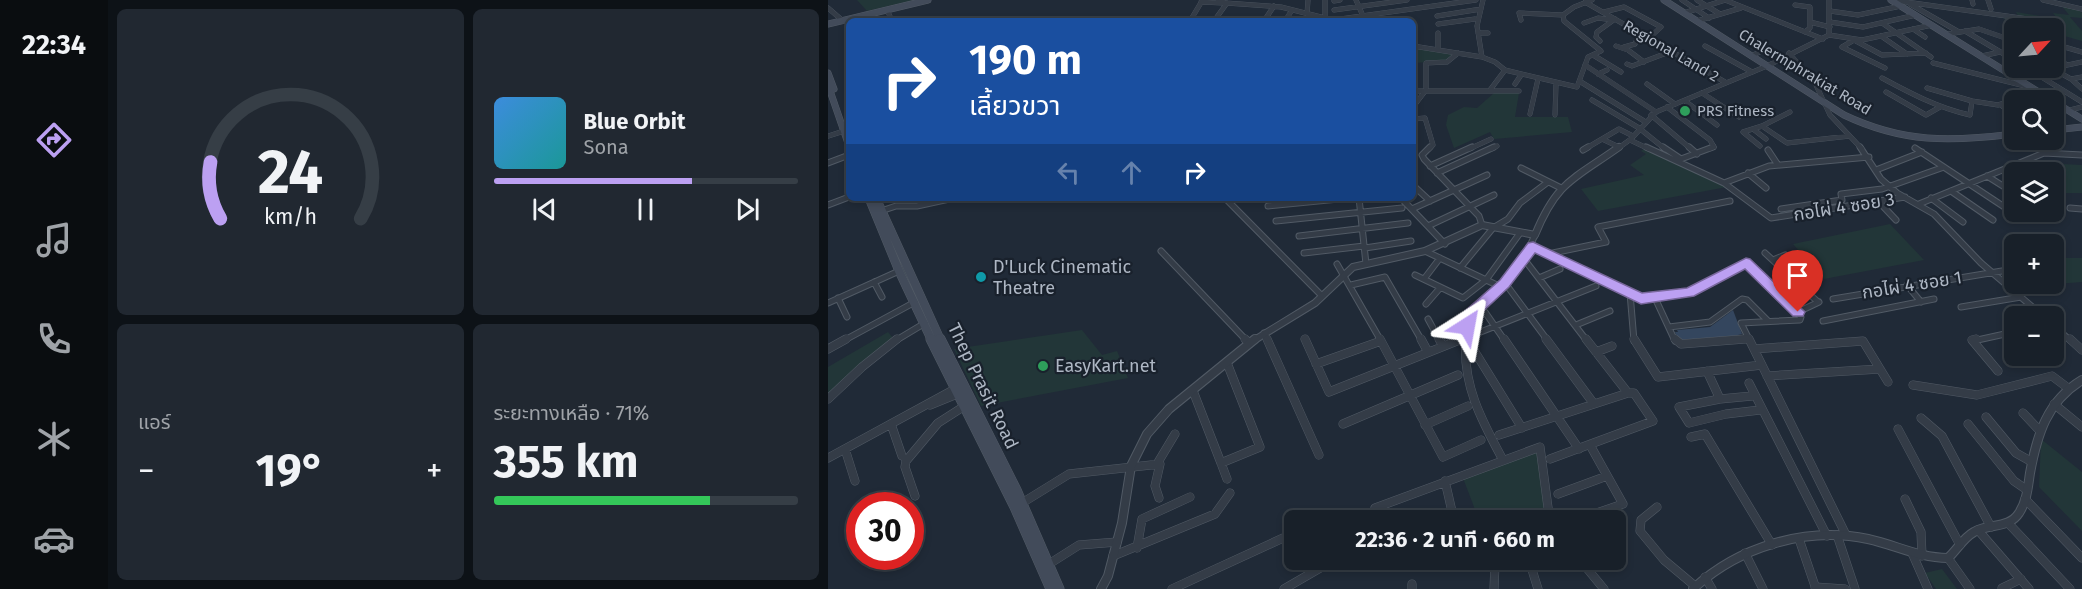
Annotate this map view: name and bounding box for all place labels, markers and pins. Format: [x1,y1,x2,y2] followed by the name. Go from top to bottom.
[1697,102,1774,120] place label: PRS Fitness
[1678,104,1692,118] marker: PRS Fitness
[1772,250,1823,312] pin
[993,256,1132,299] place label: D'Luck Cinematic Theatre
[974,270,988,284] marker: D'Luck Cinematic Theatre
[1055,355,1156,377] place label: EasyKart.net
[1036,359,1050,373] marker: EasyKart.net

